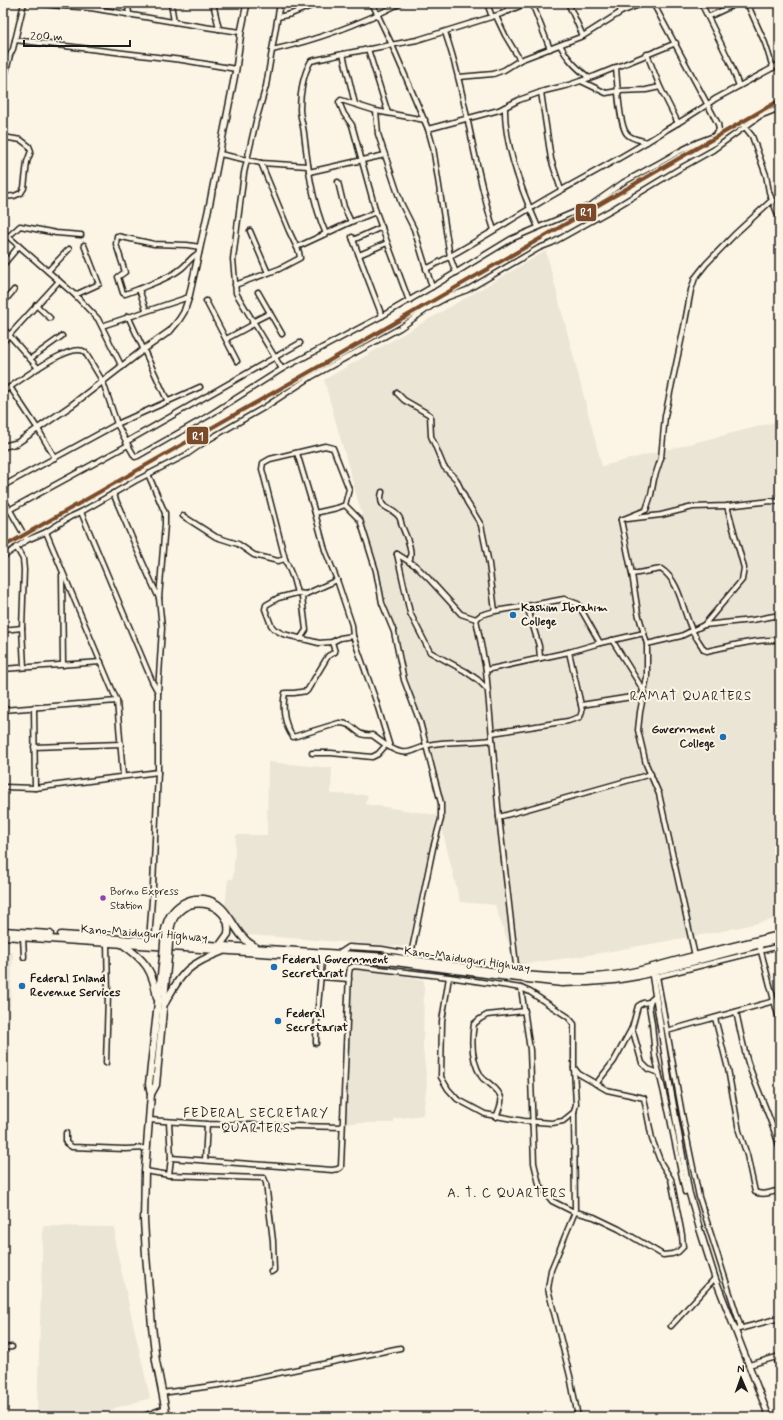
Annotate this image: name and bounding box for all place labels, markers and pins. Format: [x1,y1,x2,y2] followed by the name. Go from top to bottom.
[521,600,608,630] place label: Kashim Ibrahim College
[508,610,518,620] marker: Kashim Ibrahim College
[651,722,715,752] place label: Government College
[718,732,728,742] marker: Government College
[110,885,179,913] place label: Borno Express Station
[98,893,108,903] marker: Borno Express Station
[282,952,388,982] place label: Federal Government Secretariat
[269,962,279,972] marker: Federal Government Secretariat
[30,971,121,1001] place label: Federal Inland Revenue Services
[17,981,27,991] marker: Federal Inland Revenue Services
[286,1006,348,1036] place label: Federal Secretariat
[273,1016,283,1026] marker: Federal Secretariat

